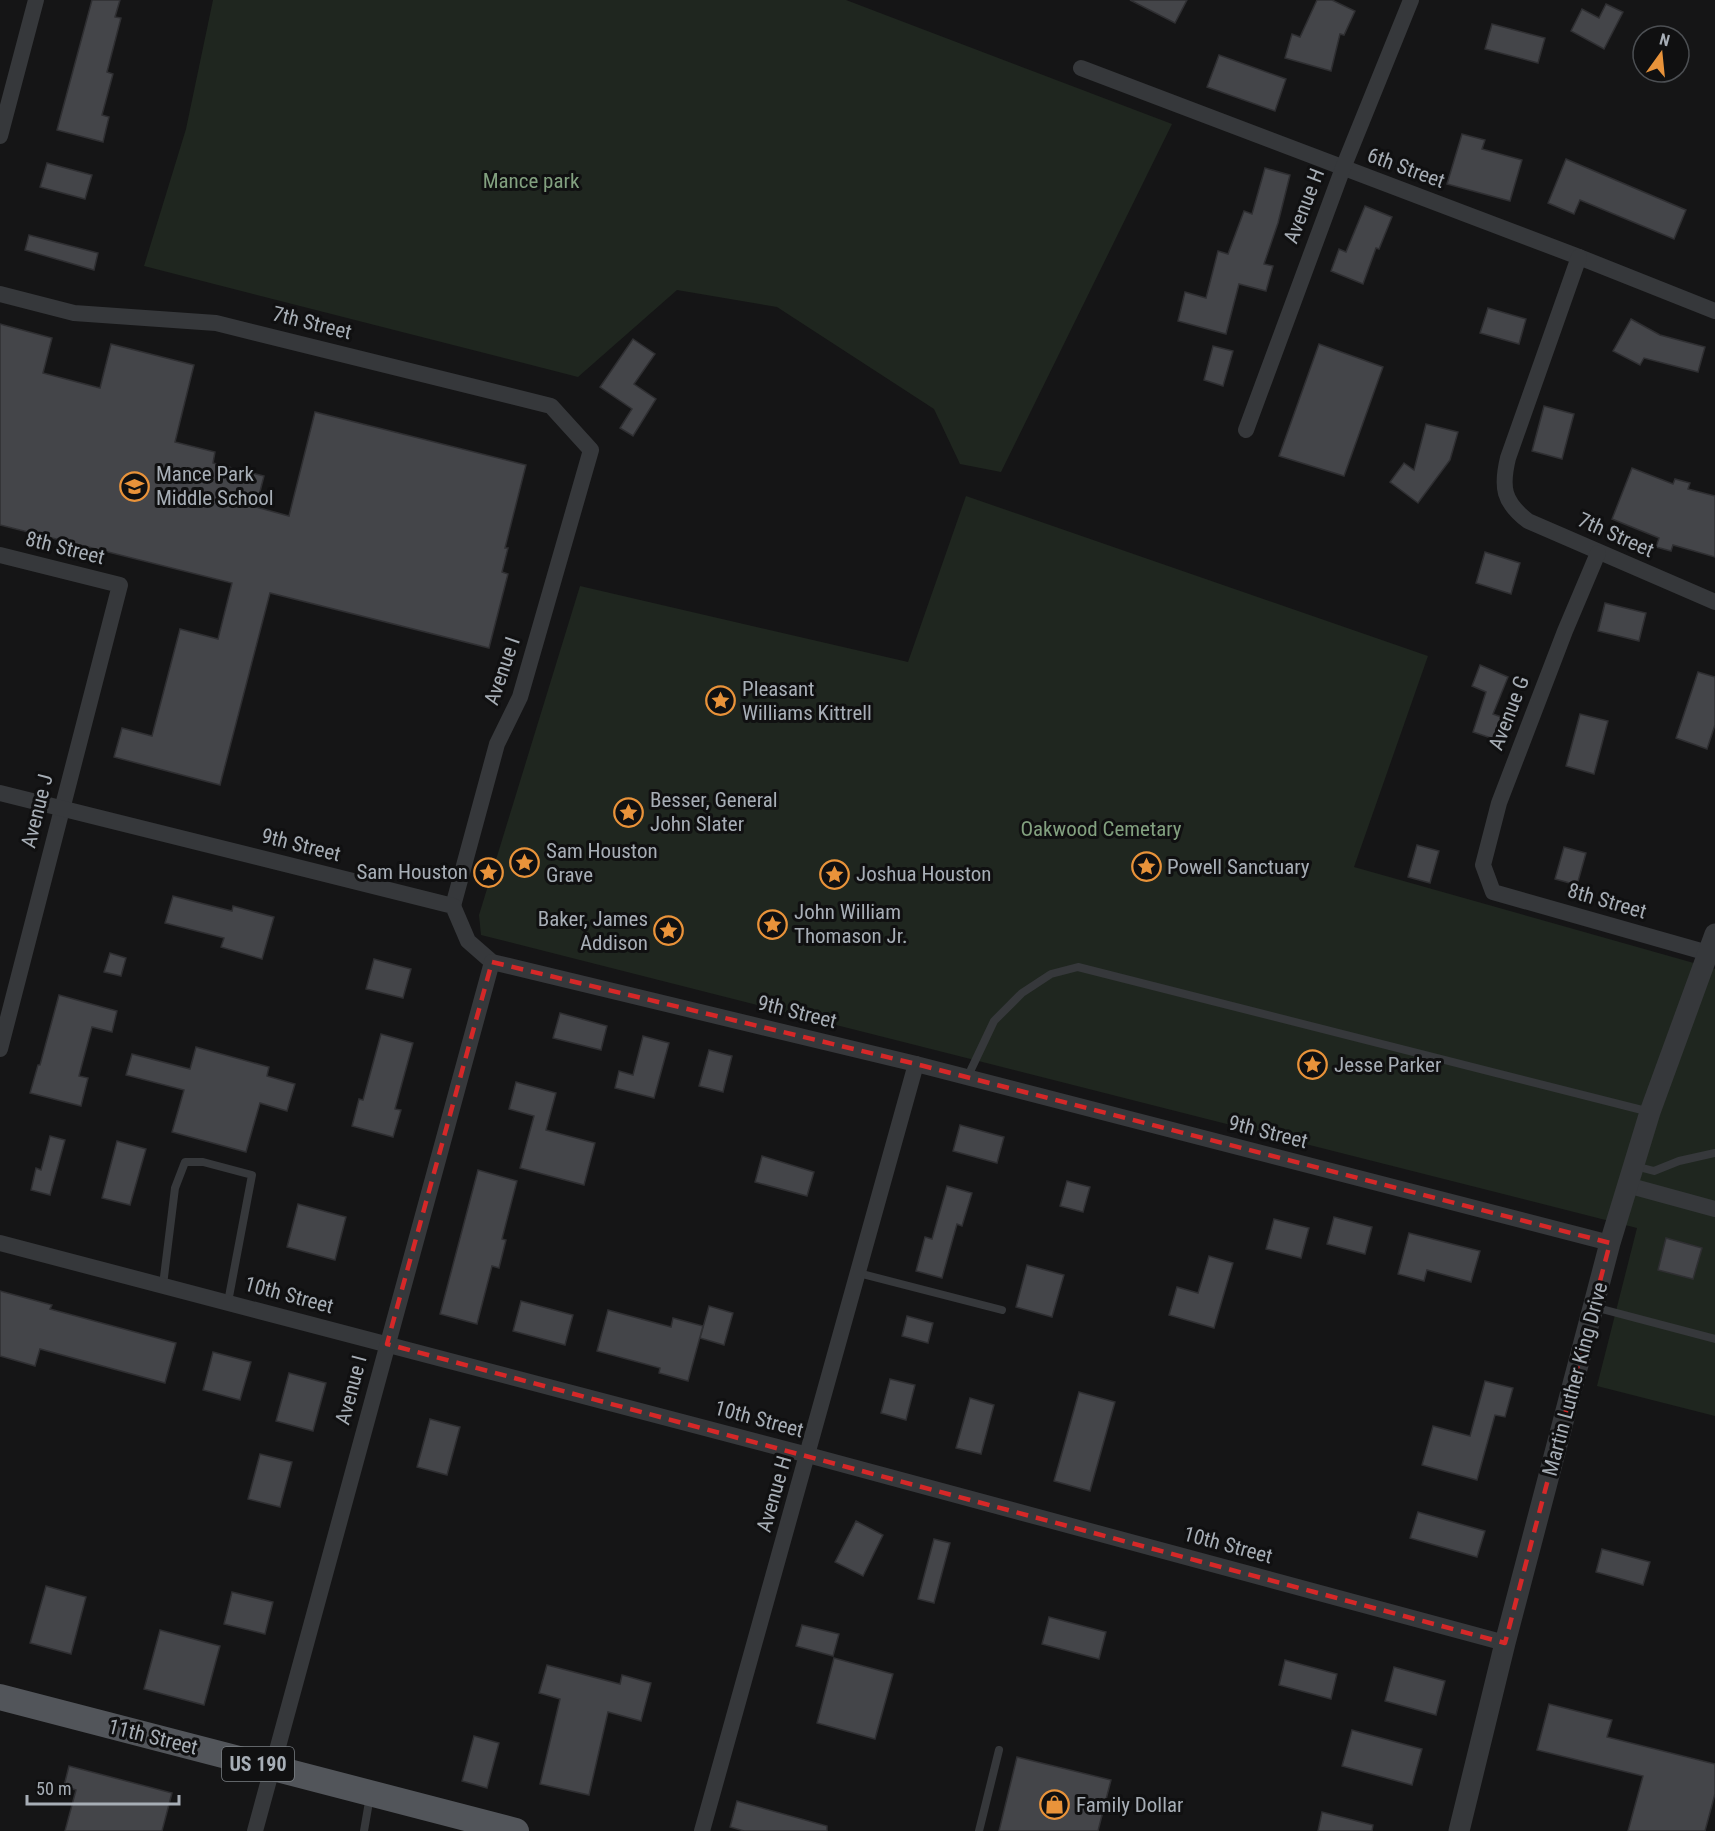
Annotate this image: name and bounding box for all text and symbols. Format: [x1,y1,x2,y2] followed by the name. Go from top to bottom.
[1631,24,1691,84] north arrow
[1658,30,1672,50] text: N
[1364,143,1448,193] street label: 6th Street
[1279,165,1329,247] street label: Avenue H
[483,169,580,193] park label: Mance park
[270,302,354,344] street label: 7th Street
[156,462,274,510] place label: Mance Park Middle School
[119,470,151,502] school or university icon: Mance Park Middle School
[1574,508,1658,562] street label: 7th Street
[23,527,107,569] street label: 8th Street
[479,634,525,708] street label: Avenue I
[1484,672,1534,754] street label: Avenue G
[742,677,872,725] place label: Pleasant Williams Kittrell
[705,685,737,717] place icon: Pleasant Williams Kittrell
[16,771,58,851] street label: Avenue J
[650,788,778,836] place label: Besser, General John Slater
[613,796,645,828] place icon: Besser, General John Slater
[1020,817,1182,841] park label: Oakwood Cemetary
[259,824,343,866] street label: 9th Street
[546,839,658,887] place label: Sam Houston Grave
[509,847,541,879] place icon: Sam Houston Grave
[1130,851,1162,883] place icon: Powell Sanctuary
[1167,855,1310,879] place label: Powell Sanctuary
[473,856,505,888] place icon: Sam Houston
[819,858,851,890] place icon: Joshua Houston
[356,860,468,884] place label: Sam Houston
[856,862,991,886] place label: Joshua Houston
[1565,878,1649,924] street label: 8th Street
[794,900,907,948] place label: John William Thomason Jr.
[538,907,648,955] place label: Baker, James Addison
[757,908,789,940] place icon: John William Thomason Jr.
[653,915,685,947] place icon: Baker, James Addison
[755,991,839,1033] street label: 9th Street
[1297,1049,1329,1081] place icon: Jesse Parker
[1334,1053,1441,1077] place label: Jesse Parker
[1226,1111,1310,1153] street label: 9th Street
[242,1272,336,1318] street label: 10th Street
[1538,1279,1612,1478] street label: Martin Luther King Drive
[330,1353,372,1427] street label: Avenue I
[712,1396,806,1442] street label: 10th Street
[752,1453,796,1535] street label: Avenue H
[1181,1522,1275,1568] street label: 10th Street
[106,1714,200,1760] street label: 11th Street
[222,1747,294,1781] road number: US 190
[27,1768,178,1806] scale bar
[36,1778,71,1799] text: 50 m
[1039,1789,1071,1821] shop icon: Family Dollar
[1076,1793,1183,1817] place label: Family Dollar

